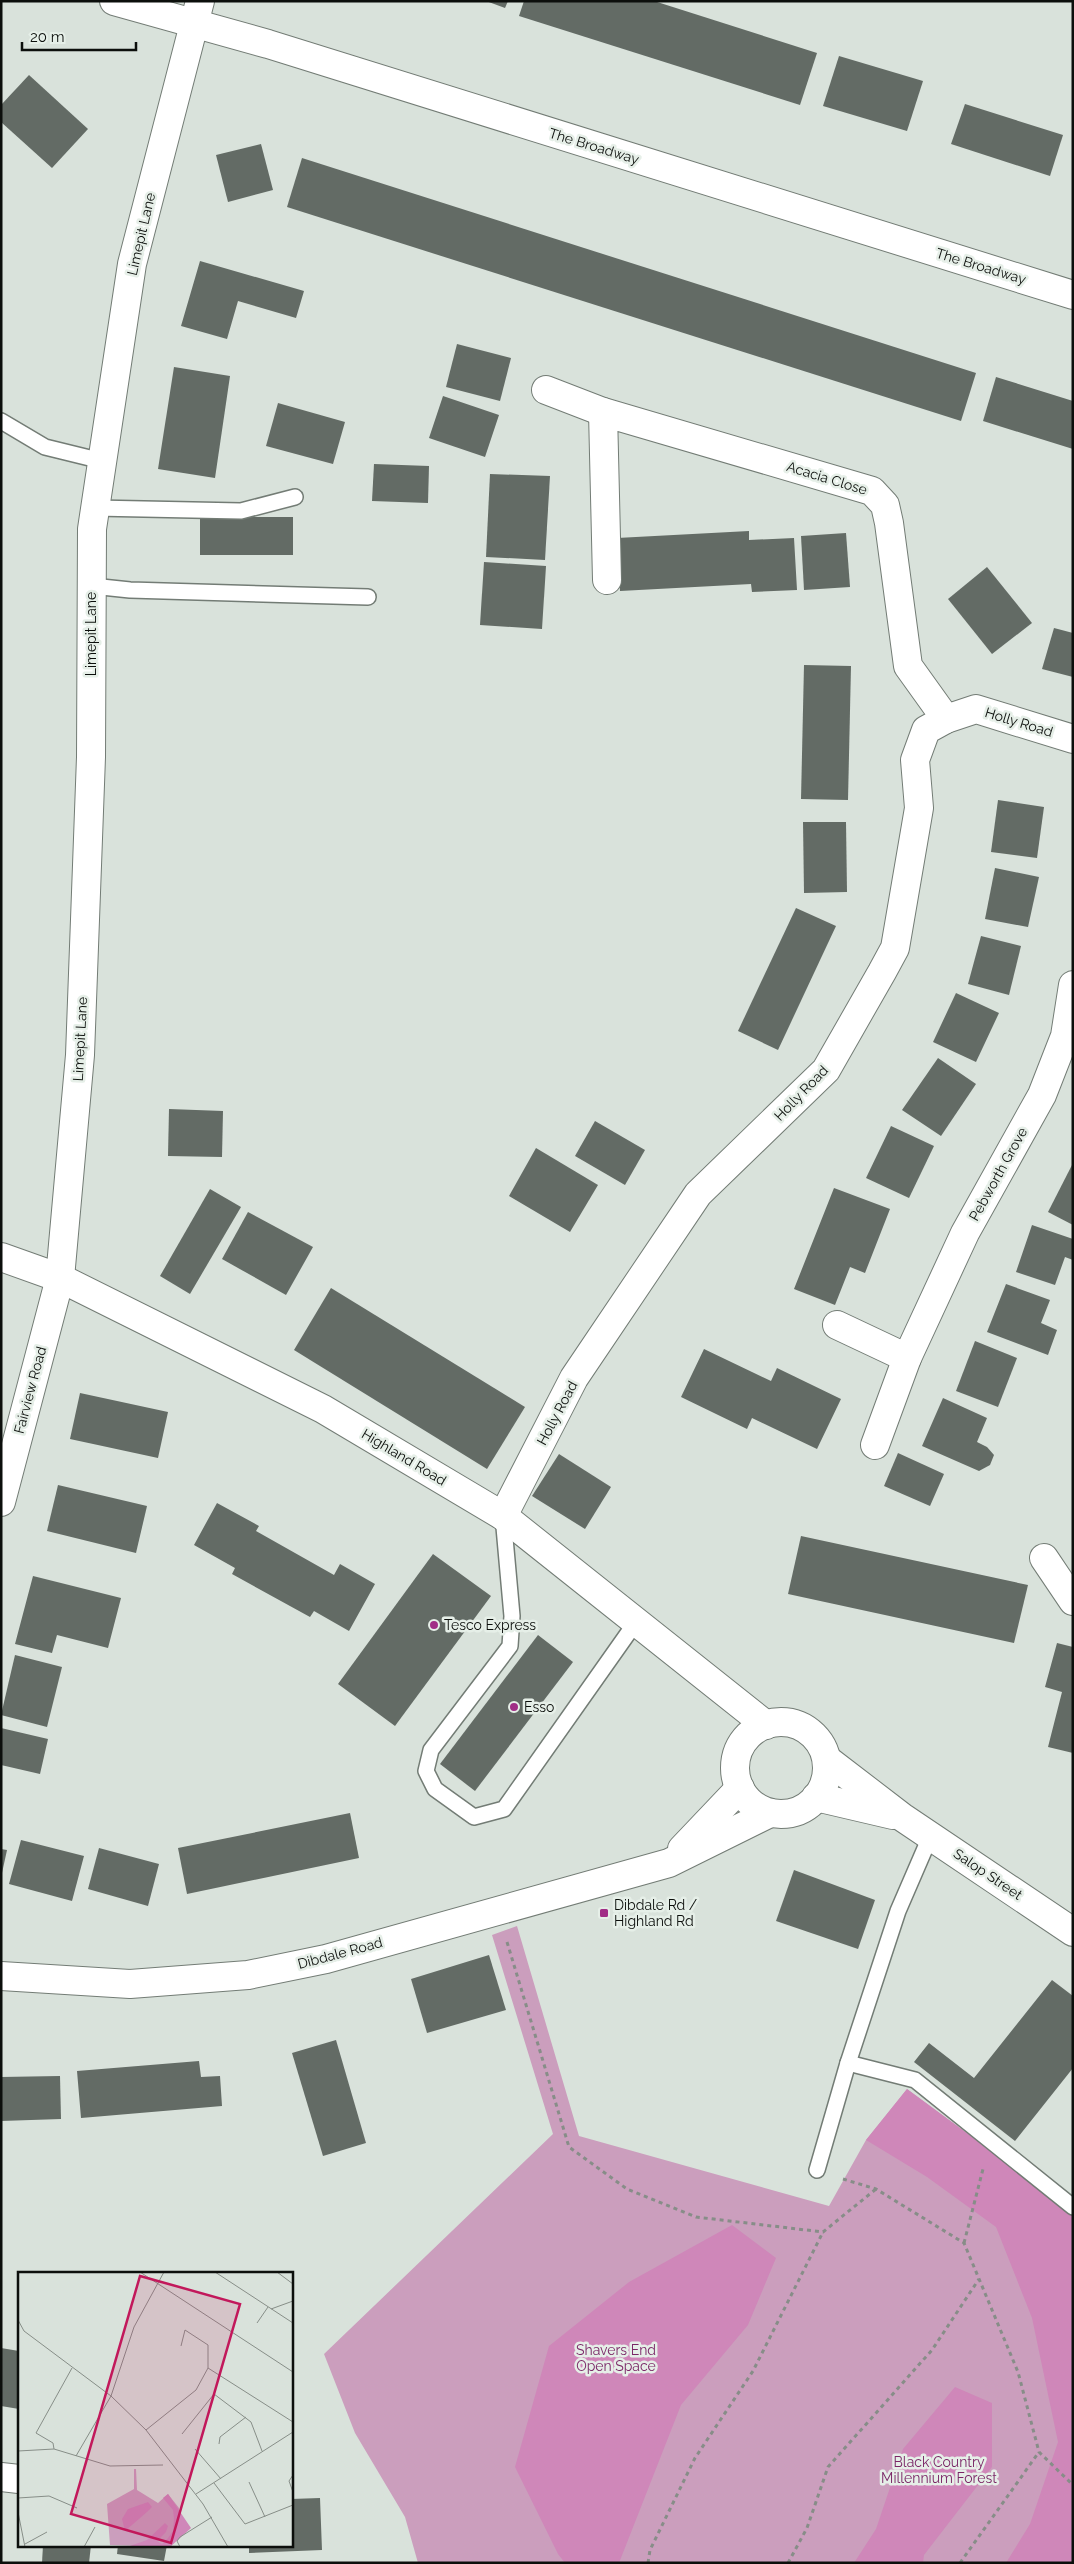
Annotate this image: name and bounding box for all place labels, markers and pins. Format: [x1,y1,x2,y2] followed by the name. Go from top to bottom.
[444,1617,536,1633] place label: Tesco Express
[428,1619,440,1631] marker: Tesco Express
[524,1699,554,1715] place label: Esso
[508,1701,520,1713] marker: Esso
[614,1897,698,1929] place label: Dibdale Rd / Highland Rd
[598,1907,610,1919] marker: Dibdale Rd / Highland Rd

